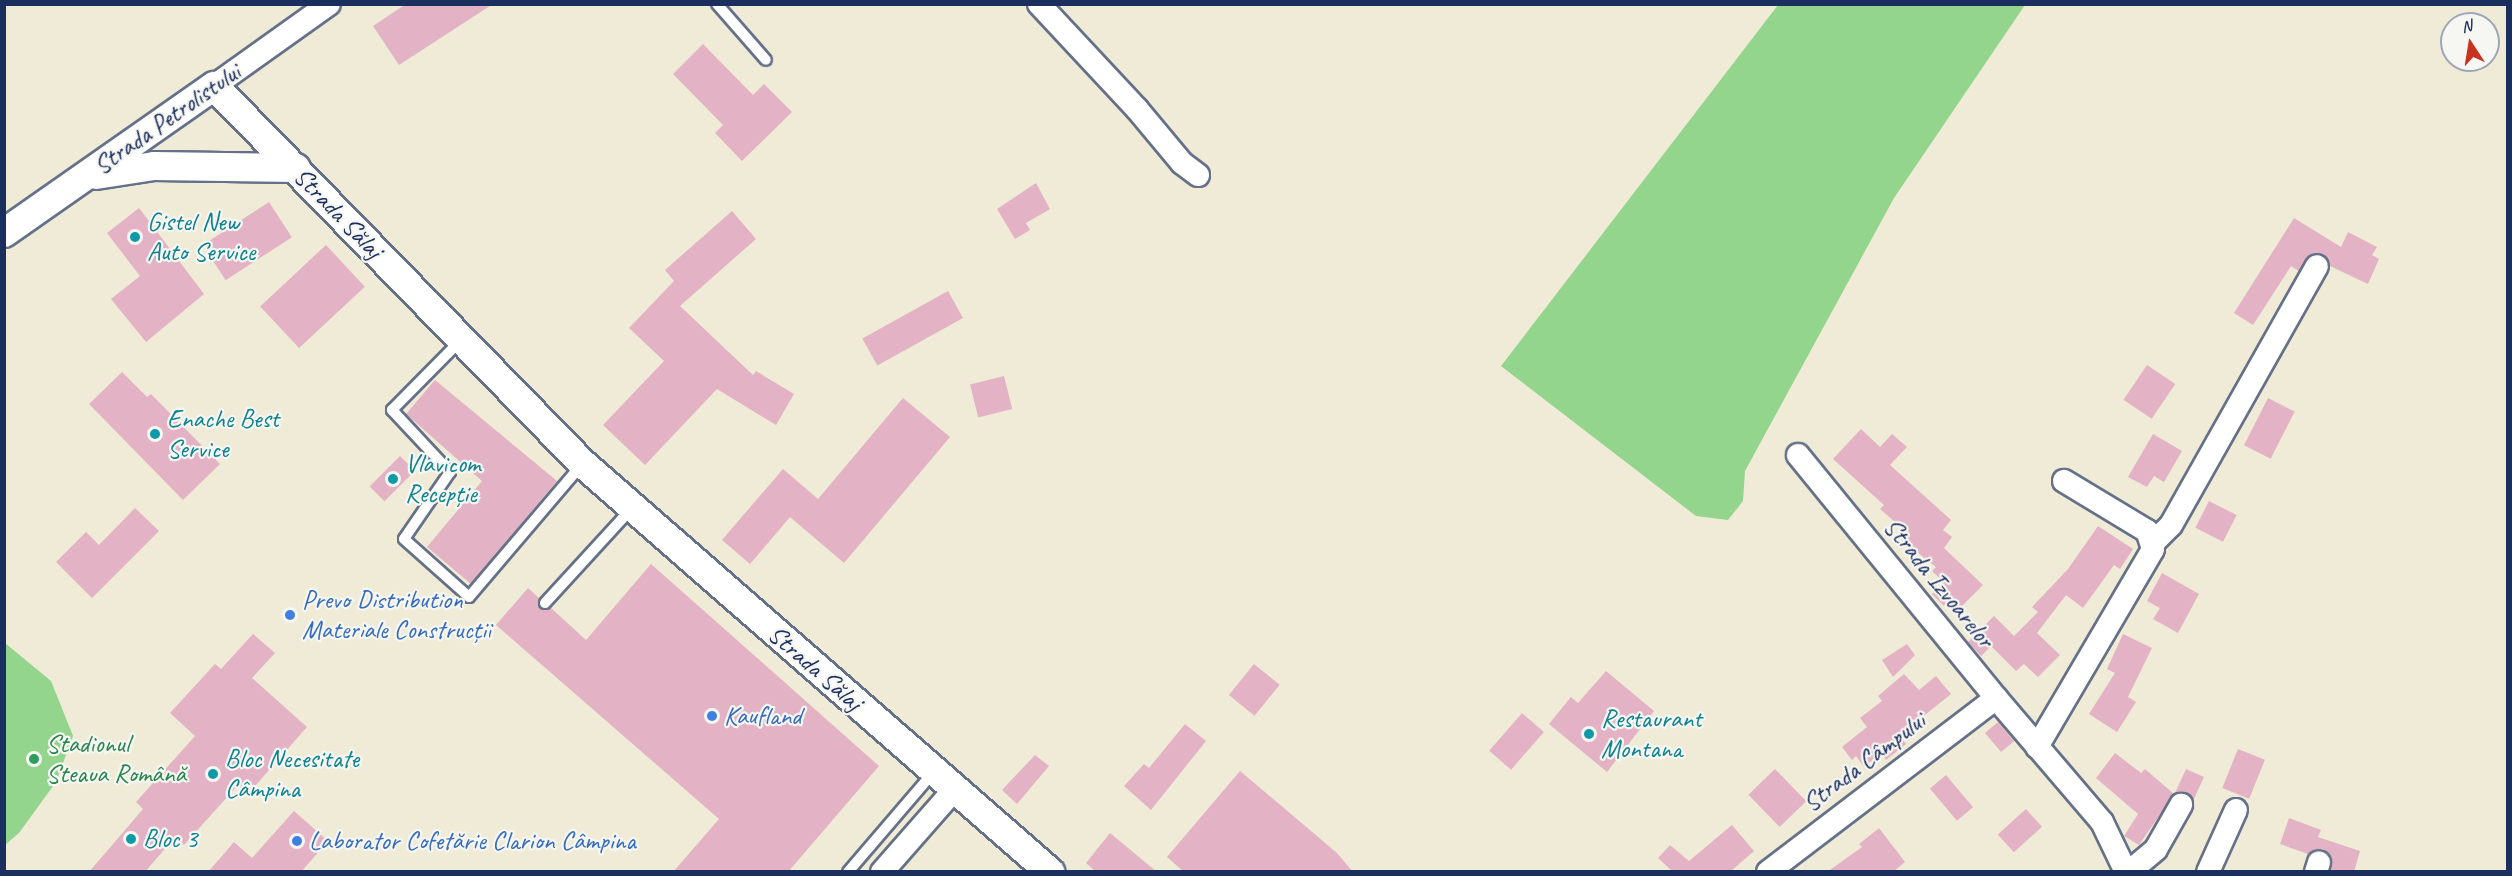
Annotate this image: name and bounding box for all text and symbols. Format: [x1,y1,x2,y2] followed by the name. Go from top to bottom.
[2440,12,2500,72] north arrow
[2460,16,2474,37] text: N
[88,57,246,181] street label: Strada Petrolistului
[287,161,389,265] street label: Strada Sălaj
[147,206,255,268] place label: Gistel New Auto Service
[128,230,142,244] marker: Gistel New Auto Service
[167,403,279,464] place label: Enache Best Service
[148,427,162,441] marker: Enache Best Service
[405,448,480,509] place label: Vlavicom Recepție
[386,472,400,486] marker: Vlavicom Recepție
[1877,512,2001,654] street label: Strada Izvoarelor
[302,584,491,646] place label: Prevo Distribution Materiale Construcții
[283,608,297,622] marker: Prevo Distribution Materiale Construcții
[762,619,868,717] street label: Strada Sălaj
[724,700,801,732] place label: Kaufland
[1601,703,1702,764] place label: Restaurant Montana
[1796,706,1932,818] street label: Strada Câmpului
[705,709,719,723] marker: Kaufland
[1582,727,1596,741] marker: Restaurant Montana
[46,728,186,790] place label: Stadionul Steaua Română
[225,743,360,804] place label: Bloc Necesitate Câmpina
[27,752,41,766] marker: Stadionul Steaua Română
[206,767,220,781] marker: Bloc Necesitate Câmpina
[143,823,197,855] place label: Bloc 3
[309,825,636,857] place label: Laborator Cofetărie Clarion Câmpina
[124,832,138,846] marker: Bloc 3
[290,834,304,848] marker: Laborator Cofetărie Clarion Câmpina

